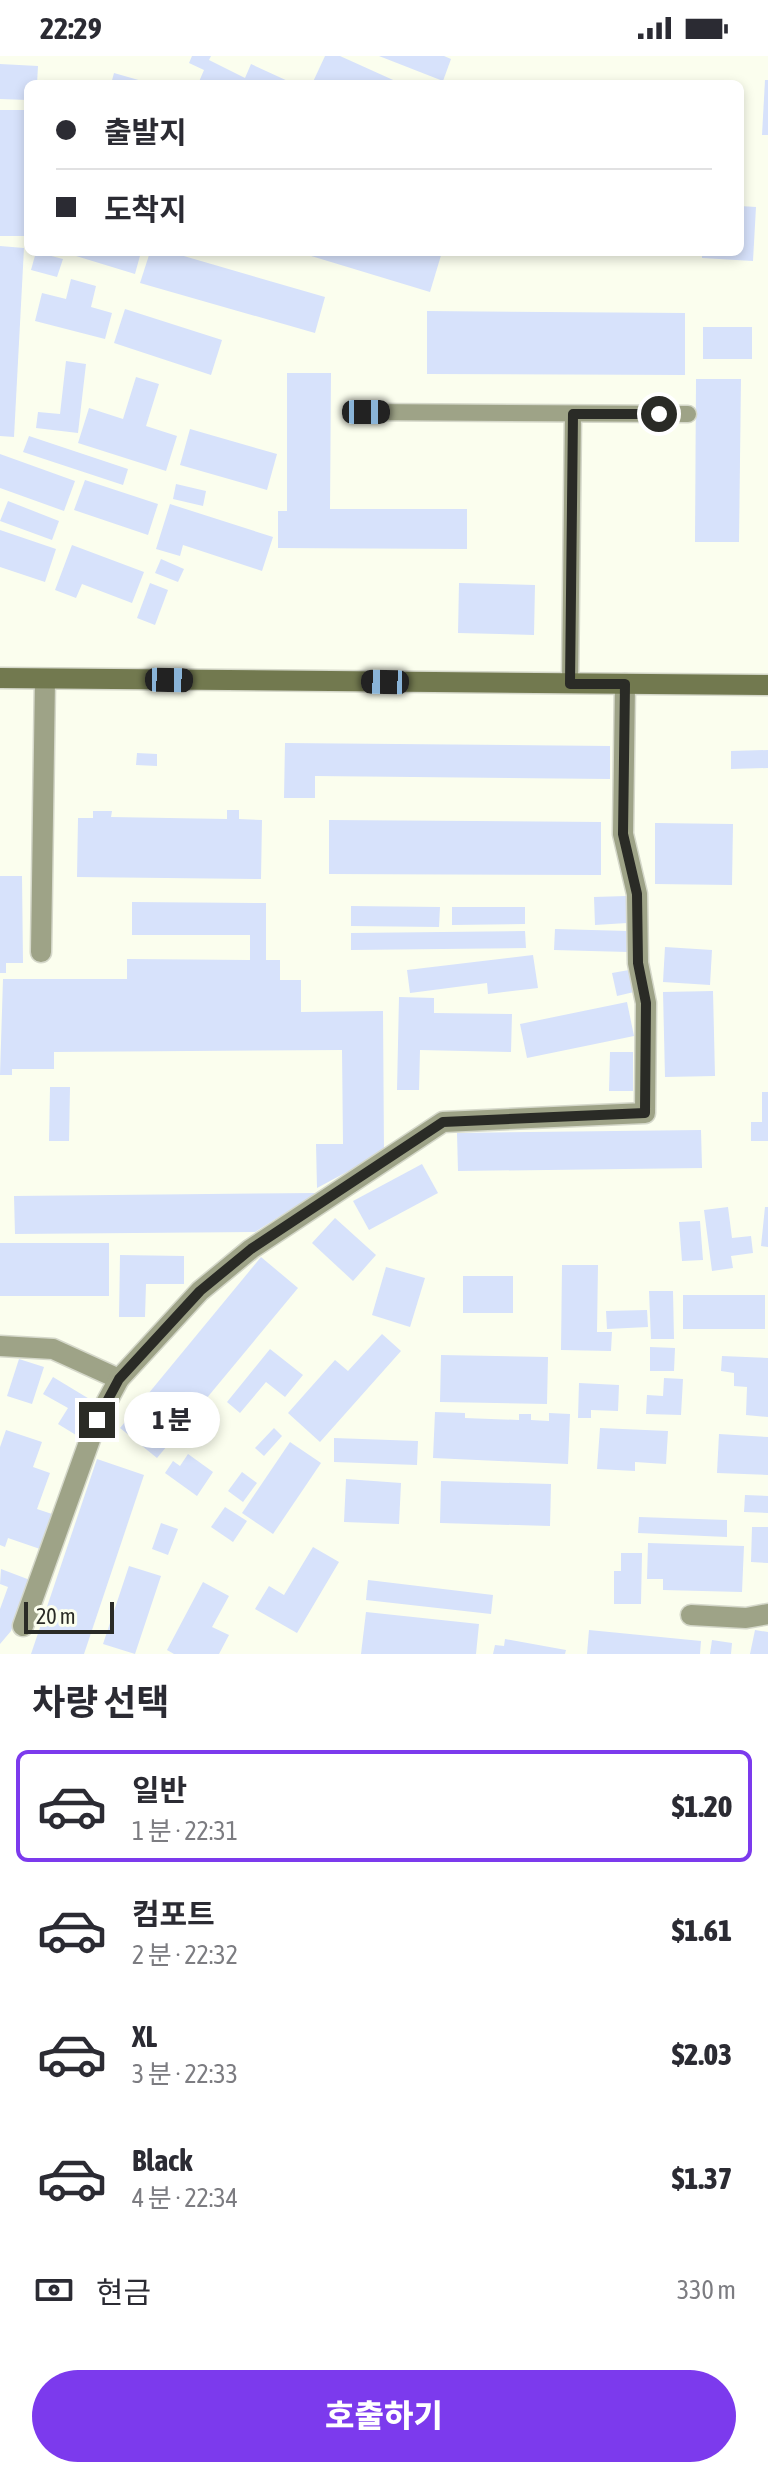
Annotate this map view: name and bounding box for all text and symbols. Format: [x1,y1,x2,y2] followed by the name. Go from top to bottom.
[40,11,102,45] text: 22:29
[104,115,187,149] text: 출발지
[104,192,187,226] text: 도착지
[641,396,677,432] route start
[342,400,390,424] car
[145,668,193,692] car
[361,670,409,694] car
[125,1392,221,1448] callout: 1 분
[79,1402,115,1438] route end
[152,1405,192,1435] text: 1 분
[24,1598,114,1634] scale bar
[36,1603,76,1629] text: 20 m
[32,1681,169,1723] text: 차량 선택
[36,1770,108,1842] icon: car
[132,1773,187,1807] text: 일반
[672,1789,732,1823] text: $1.20
[132,1816,238,1846] text: 1 분 · 22:31
[36,1894,108,1966] icon: car
[132,1897,215,1931] text: 컴포트
[672,1913,732,1947] text: $1.61
[132,1940,238,1970] text: 2 분 · 22:32
[36,2018,108,2090] icon: car
[132,2019,157,2053] text: XL
[672,2037,732,2071] text: $2.03
[132,2059,238,2089] text: 3 분 · 22:33
[36,2142,108,2214] icon: car
[132,2143,192,2177] text: Black
[672,2161,732,2195] text: $1.37
[132,2183,238,2213] text: 4 분 · 22:34
[32,2268,76,2312] icon: cash
[96,2275,151,2309] text: 현금
[677,2275,736,2305] text: 330 m
[32,2370,736,2462] button: 호출하기

